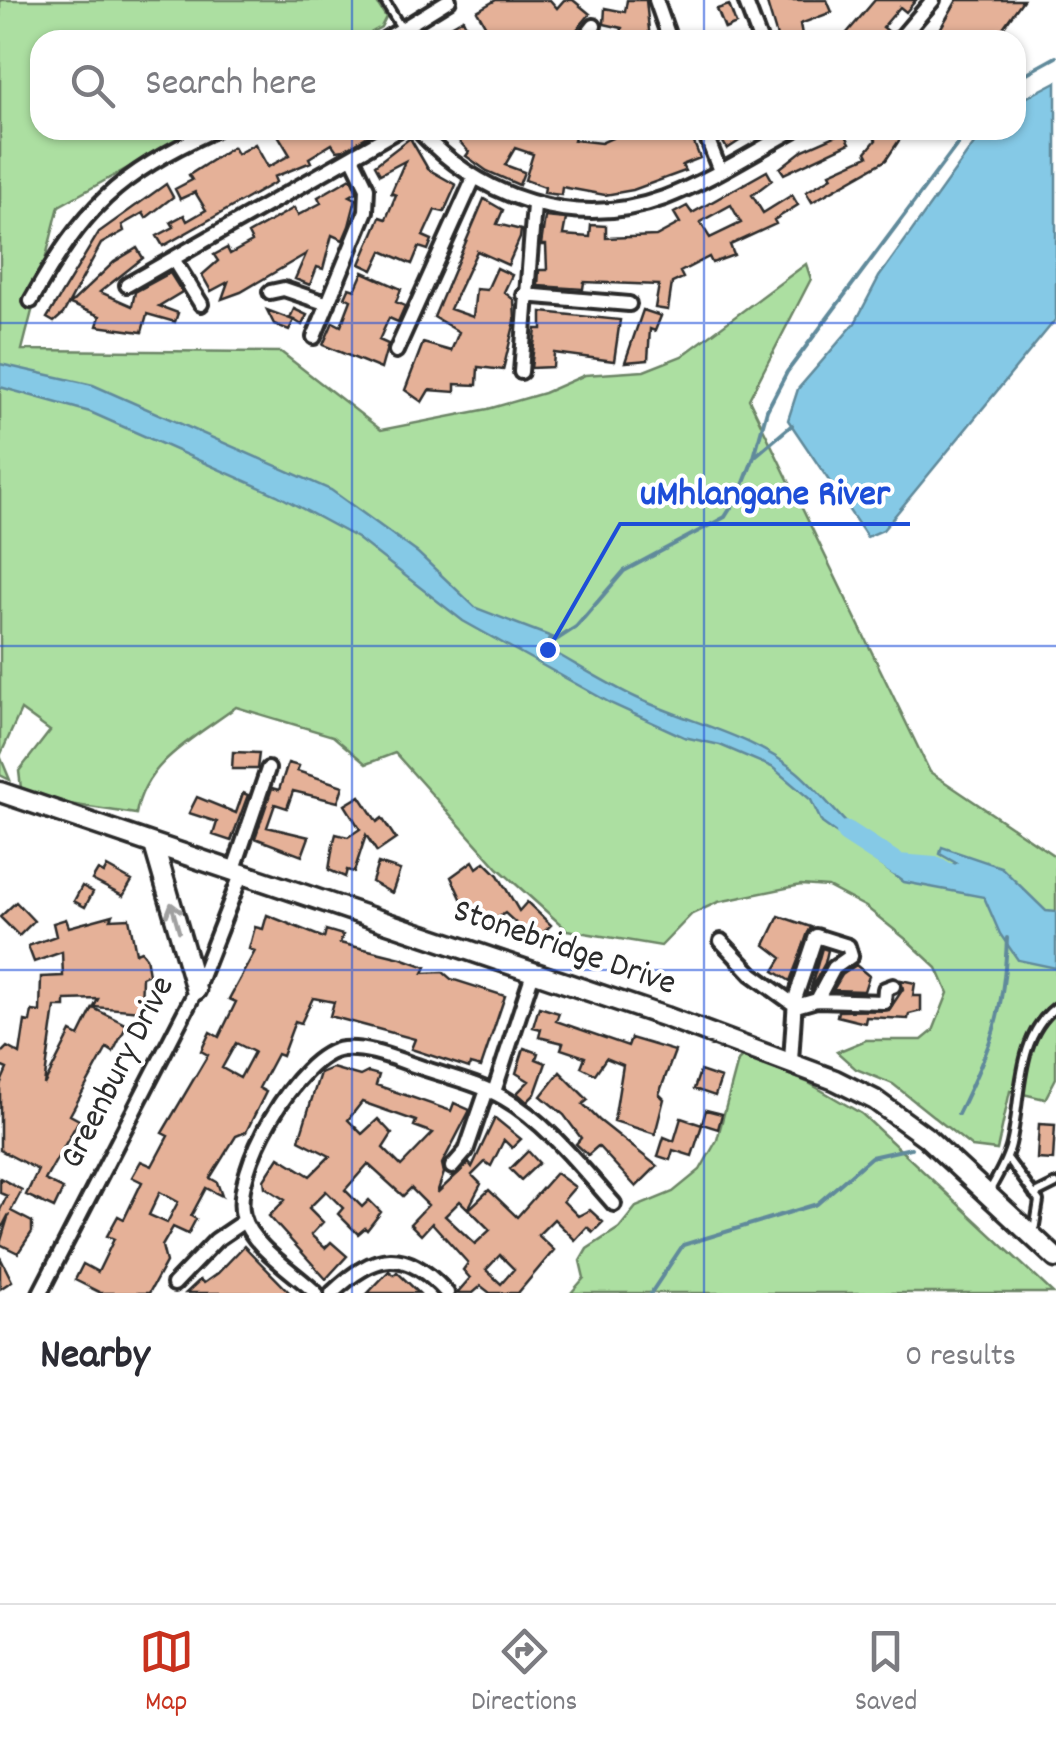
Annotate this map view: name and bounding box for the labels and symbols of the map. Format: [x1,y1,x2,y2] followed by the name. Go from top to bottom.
[620,456,910,524] callout: uMhlangane River
[640,469,891,524] text: uMhlangane River
[446,887,682,1011] street label: Stonebridge Drive
[164,902,183,934] one-way arrow
[49,968,189,1178] street label: Greenbury Drive

